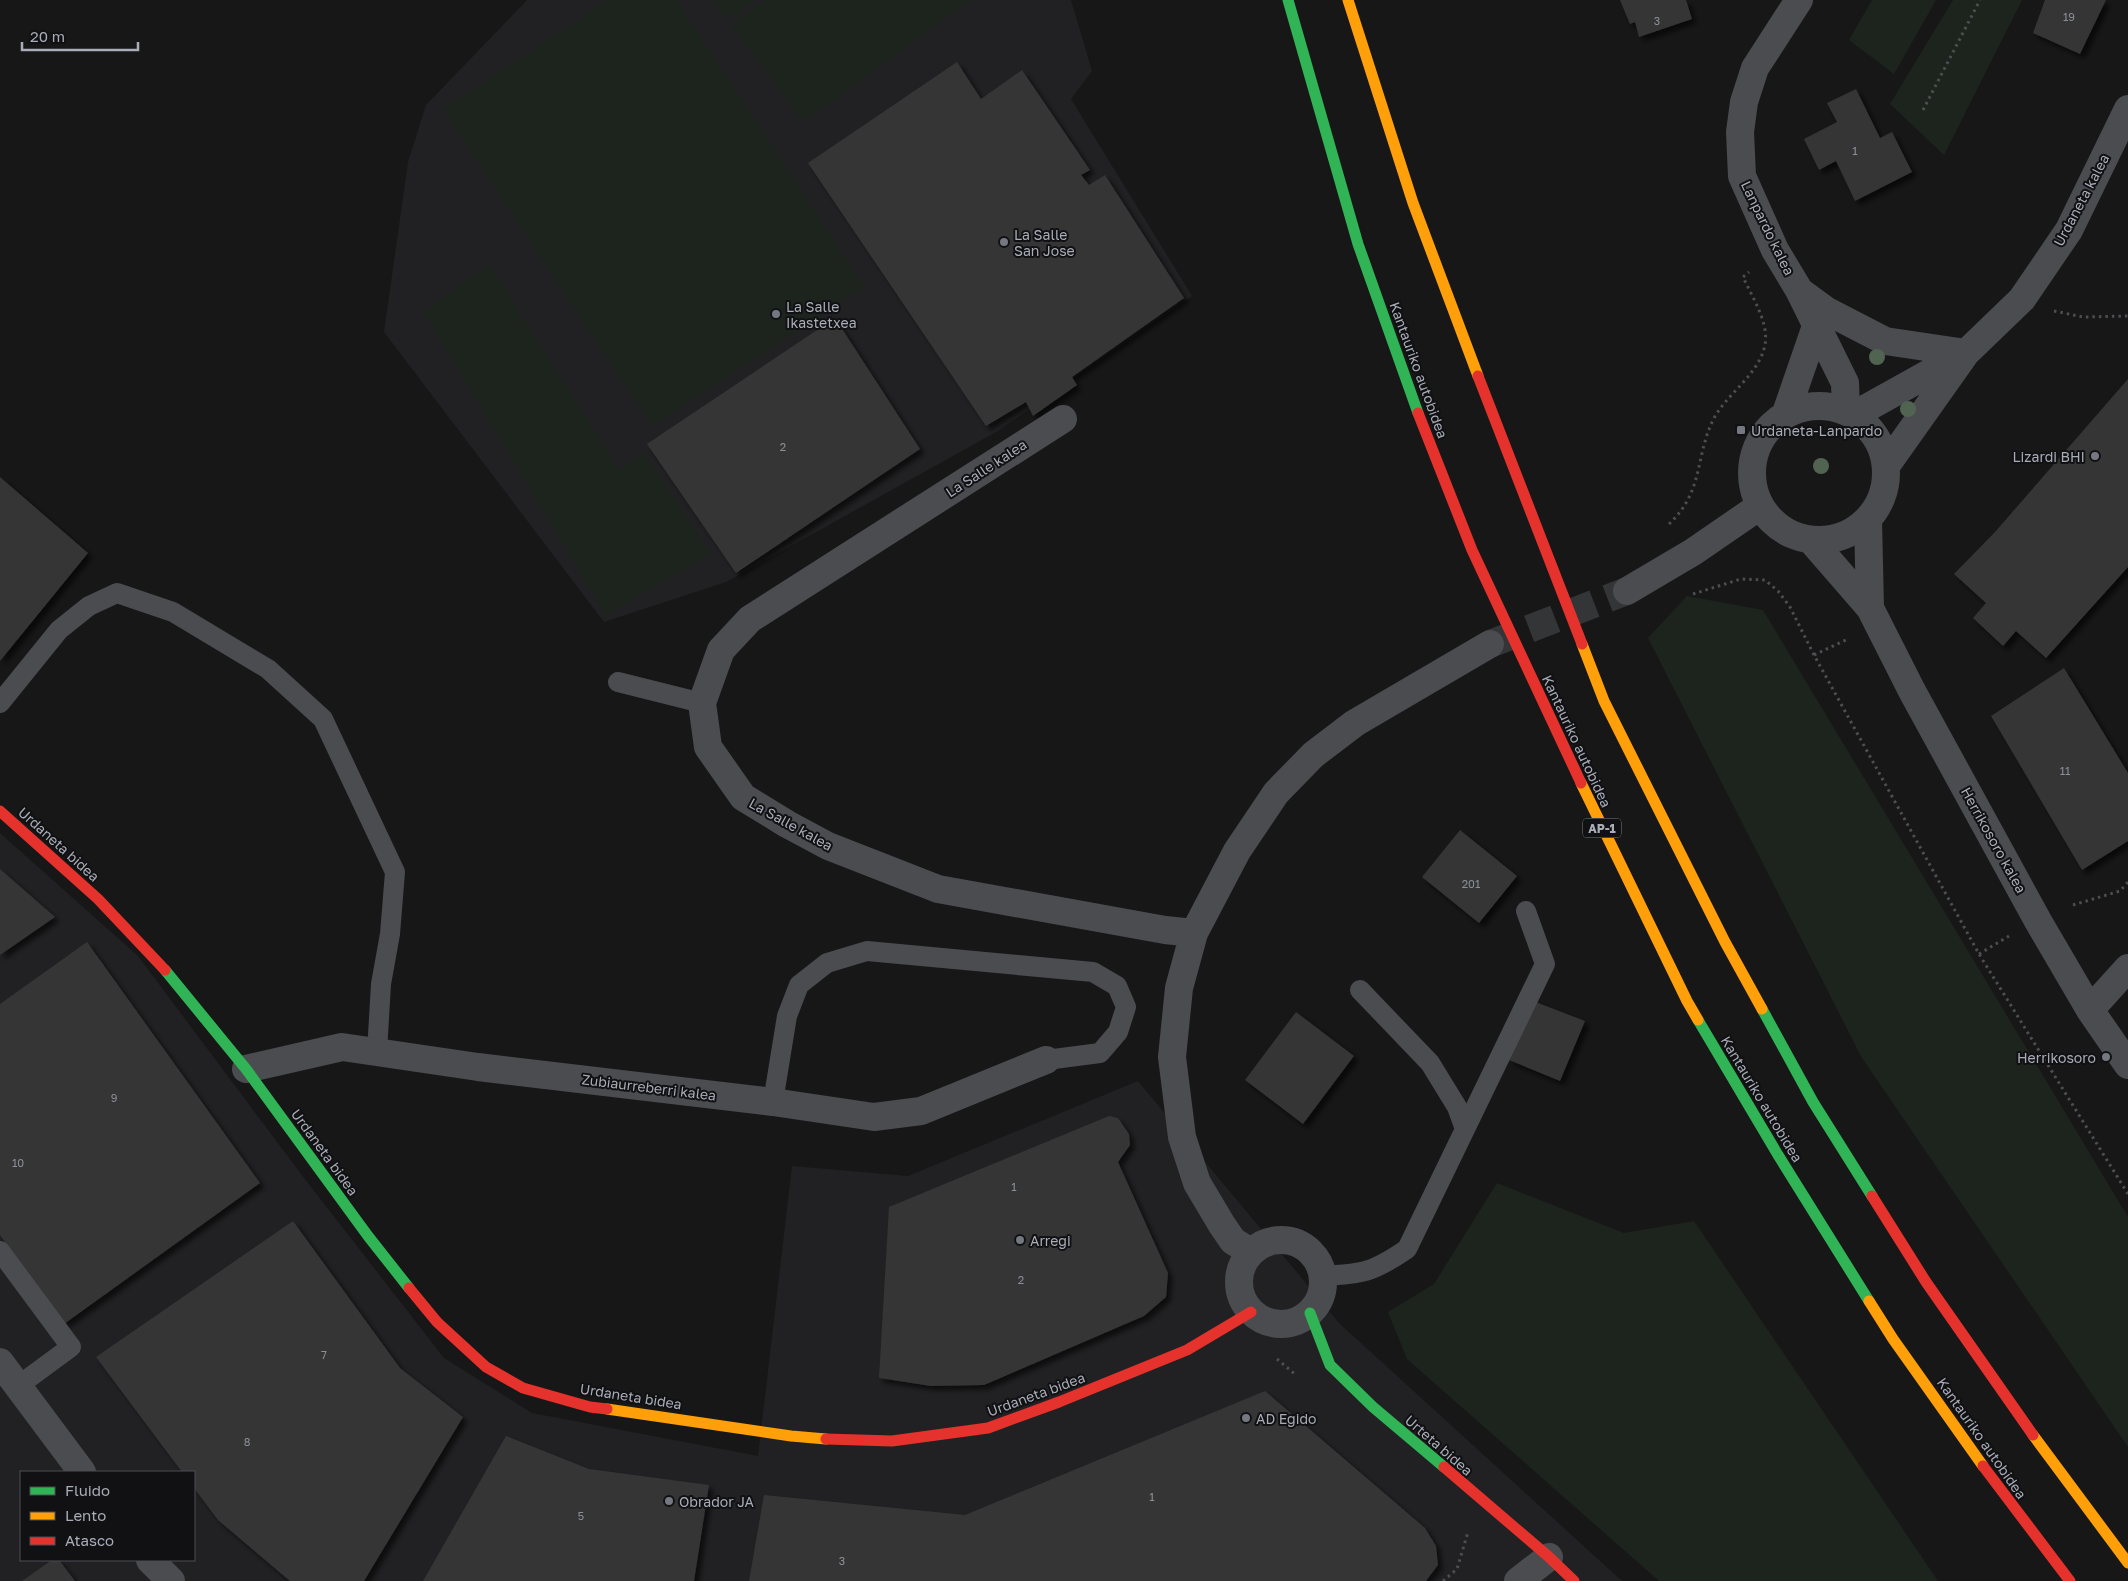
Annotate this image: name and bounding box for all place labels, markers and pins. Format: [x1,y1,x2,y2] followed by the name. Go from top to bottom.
[1014,226,1075,259] place label: La Salle San Jose
[998,236,1010,248] marker: La Salle San Jose
[786,298,857,331] place label: La Salle Ikastetxea
[770,308,782,320] marker: La Salle Ikastetxea
[1751,422,1882,439] place label: Urdaneta-Lanpardo
[1735,424,1747,436] marker: Urdaneta-Lanpardo
[2013,448,2085,465] place label: Lizardi BHI
[2089,450,2101,462] marker: Lizardi BHI
[2017,1049,2096,1066] place label: Herrikosoro
[2100,1051,2112,1063] marker: Herrikosoro
[1030,1232,1071,1249] place label: Arregi
[1014,1234,1026,1246] marker: Arregi
[1256,1410,1316,1427] place label: AD Egido
[1240,1412,1252,1424] marker: AD Egido
[679,1493,755,1510] place label: Obrador JA
[663,1495,675,1507] marker: Obrador JA

